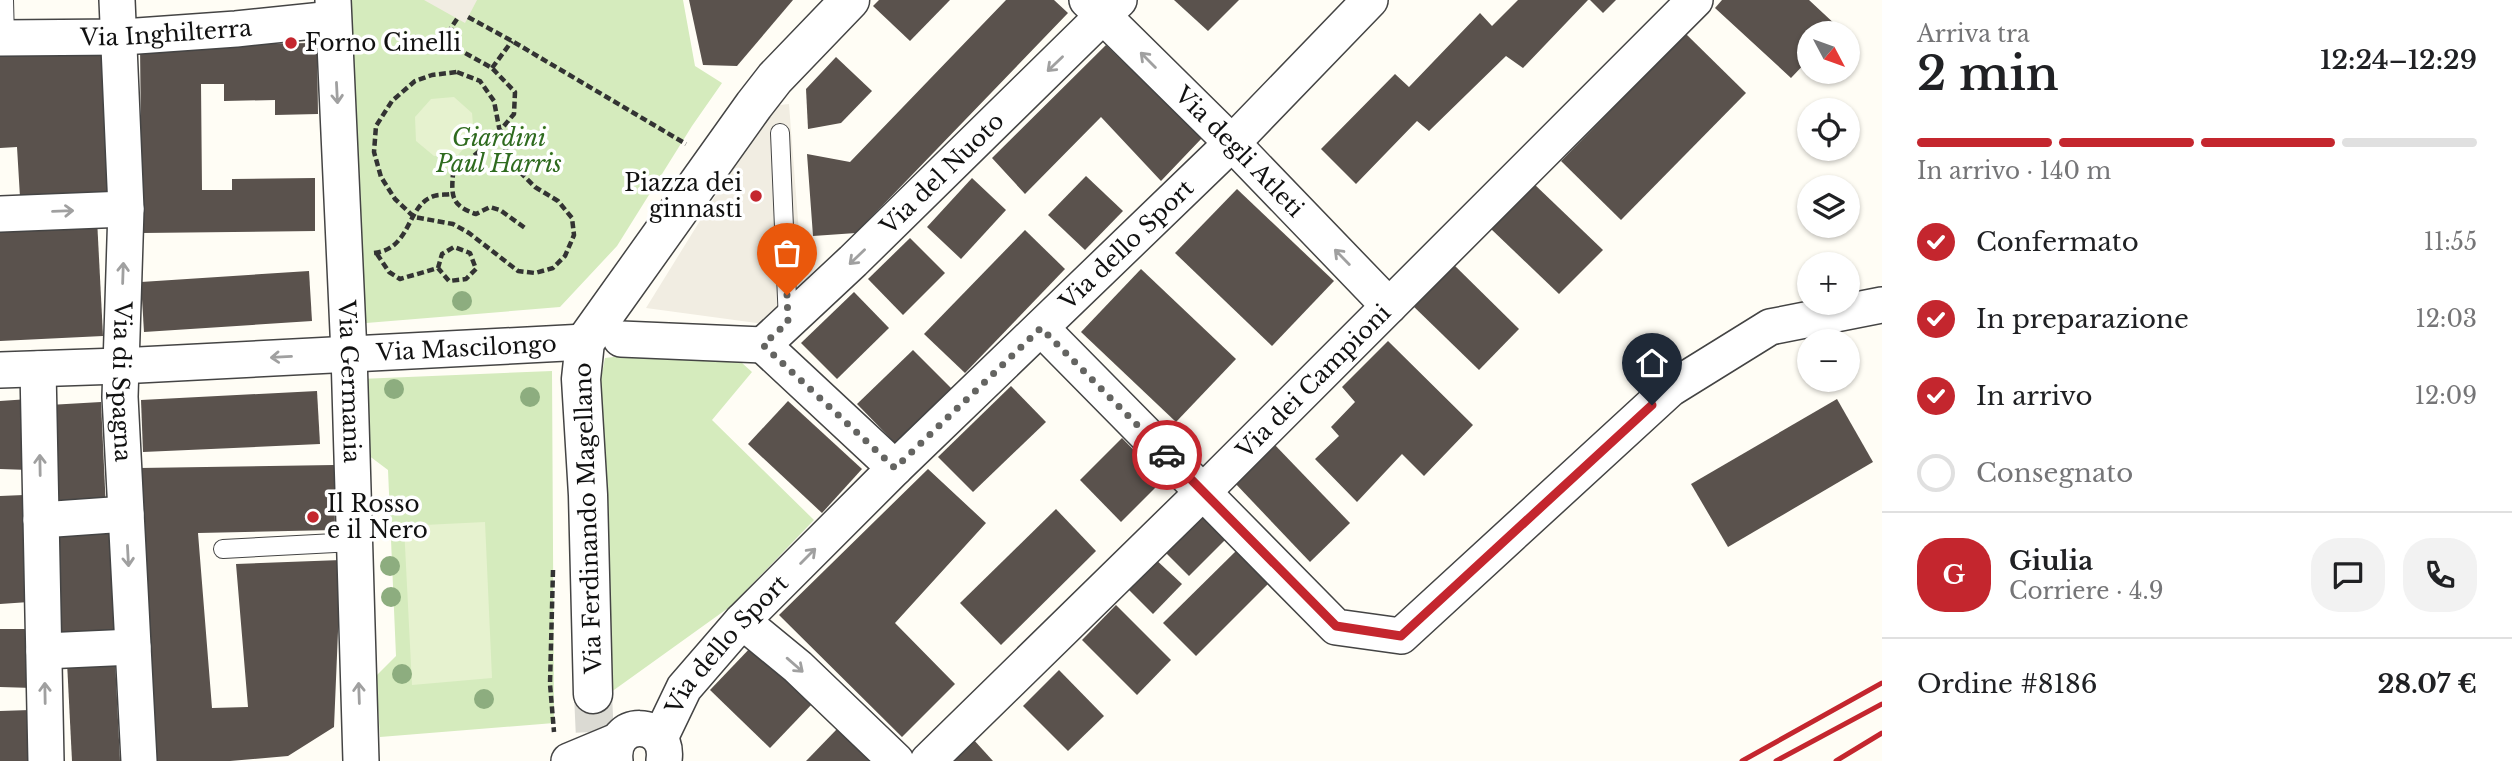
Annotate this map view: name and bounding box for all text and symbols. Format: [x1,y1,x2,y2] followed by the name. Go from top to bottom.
[79,13,253,51] street label: Via Inghilterra
[1917,20,2030,48] text: Arriva tra
[1797,21,1860,84] north arrow
[1797,21,1860,392] map controls
[305,29,461,57] place label: Forno Cinelli
[283,35,299,51] marker: Forno Cinelli
[2320,44,2477,76] text: 12:24–12:29
[1917,45,2059,102] text: 2 min
[1139,52,1156,69] one-way arrow
[1046,55,1063,72] one-way arrow
[1168,80,1310,223] street label: Via degli Atleti
[330,81,343,104] one-way arrow
[1797,98,1860,161] button: locate
[874,107,1010,241] street label: Via del Nuoto
[435,124,562,178] park label: Giardini Paul Harris
[1917,157,2111,185] text: In arrivo · 140 m
[624,169,742,223] place label: Piazza dei ginnasti
[1053,174,1199,316] street label: Via dello Sport
[1797,175,1860,238] button: layers
[748,188,764,204] marker: Piazza dei ginnasti
[51,205,74,218] one-way arrow
[757,223,817,295] pin
[1917,223,1955,261] icon: check
[1976,226,2139,258] text: Confermato
[2424,228,2477,256] text: 11:55
[768,234,806,272] icon: bag
[849,249,866,266] one-way arrow
[1333,249,1350,266] one-way arrow
[1797,252,1860,315] button: +
[117,262,130,285] one-way arrow
[333,299,366,464] street label: Via Germania
[1230,299,1396,465] street label: Via dei Campioni
[106,300,137,463] street label: Via di Spagna
[1917,300,1955,338] icon: check
[1976,303,2189,335] text: In preparazione
[2415,305,2477,333] text: 12:03
[375,329,557,367] street label: Via Mascilongo
[1797,329,1860,392] button: −
[1622,333,1682,405] pin
[1633,344,1671,382] icon: home
[270,351,293,364] one-way arrow
[569,362,607,675] street label: Via Ferdinando Magellano
[1917,377,1955,415] icon: check
[1976,380,2092,412] text: In arrivo
[2415,382,2477,410] text: 12:09
[1132,420,1202,490] courier
[1148,436,1186,474] icon: car
[33,454,46,477] one-way arrow
[1976,457,2133,489] text: Consegnato
[327,490,428,544] place label: Il Rosso e il Nero
[305,509,321,525] marker: Il Rosso e il Nero
[2311,538,2385,612] button: chat
[2403,538,2477,612] button: phone
[122,545,135,568] one-way arrow
[2009,545,2093,577] text: Giulia
[800,547,817,564] one-way arrow
[1943,559,1965,591] text: G
[659,569,794,719] street label: Via dello Sport
[2009,577,2163,605] text: Corriere · 4.9
[785,657,803,673] one-way arrow
[1917,668,2098,700] text: Ordine #8186
[2378,668,2477,700] text: 28.07 €
[38,682,51,705] one-way arrow
[352,682,365,705] one-way arrow

